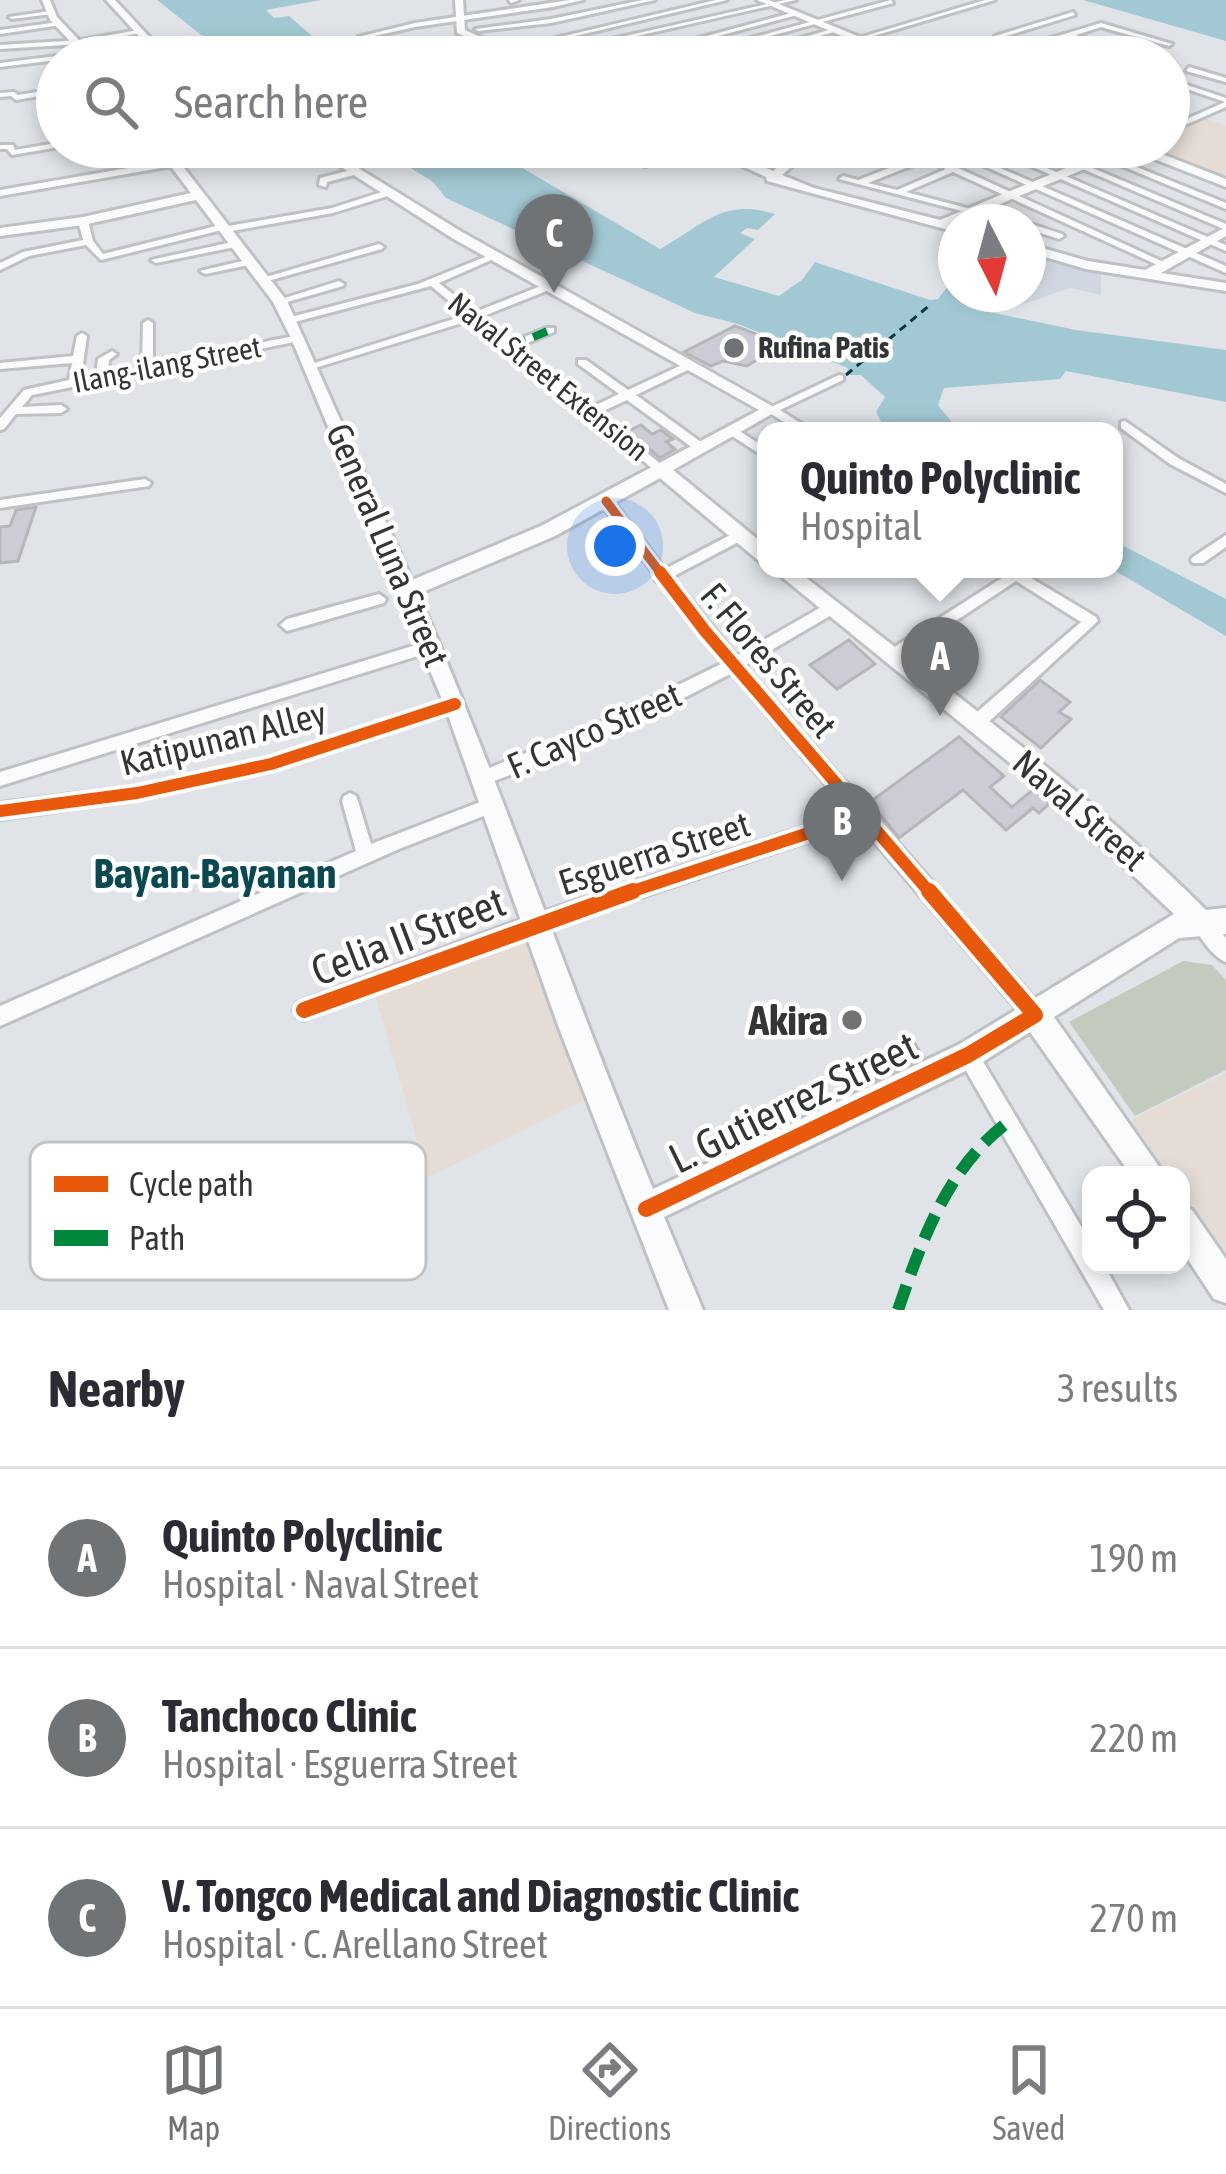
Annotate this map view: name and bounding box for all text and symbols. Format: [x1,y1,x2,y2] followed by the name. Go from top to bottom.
[36,36,1190,168] search box
[78,69,144,135] icon: search
[174,76,368,128] text: Search here
[515,194,593,293] pin: C
[938,204,1046,312] north arrow
[442,285,655,467] street label: Naval Street Extension
[70,329,264,399] street label: Ilang-ilang Street
[758,330,890,364] place label: Rufina Patis
[721,335,747,361] marker: Rufina Patis
[318,417,458,673] street label: General Luna Street
[757,422,1123,578] popup
[800,452,1080,504] text: Quinto Polyclinic
[800,504,922,548] text: Hospital
[585,516,645,576] your location
[692,574,846,746] street label: F. Flores Street
[901,617,979,716] pin: A
[501,673,687,787] street label: F. Cayco Street
[116,692,330,784] street label: Katipunan Alley
[1005,741,1155,879] street label: Naval Street
[803,782,881,881] pin: B
[553,802,755,904] street label: Esguerra Street
[94,849,336,897] district label: Bayan-Bayanan
[304,877,512,995] street label: Celia II Street
[747,996,828,1044] place label: Akira
[839,1007,865,1033] marker: Akira
[661,1021,925,1183] street label: L. Gutierrez Street
[30,1142,426,1280] legend
[129,1165,254,1203] text: Cycle path
[1082,1166,1190,1274] map controls
[1082,1166,1190,1274] button: locate
[129,1219,185,1257] text: Path
[48,1359,185,1418] text: Nearby
[1057,1366,1178,1410] text: 3 results
[162,1510,442,1562] text: Quinto Polyclinic
[77,1536,97,1580] text: A
[1090,1536,1178,1580] text: 190 m
[162,1562,479,1606] text: Hospital · Naval Street
[162,1690,416,1742] text: Tanchoco Clinic
[78,1716,96,1760] text: B
[1090,1716,1178,1760] text: 220 m
[162,1742,518,1786] text: Hospital · Esguerra Street
[162,1870,799,1922] text: V. Tongco Medical and Diagnostic Clinic
[78,1896,96,1940] text: C
[1090,1896,1178,1940] text: 270 m
[162,1922,548,1966] text: Hospital · C. Arellano Street
[161,2037,227,2147] tab: Map
[548,2037,671,2147] tab: Directions
[992,2037,1065,2147] tab: Saved

